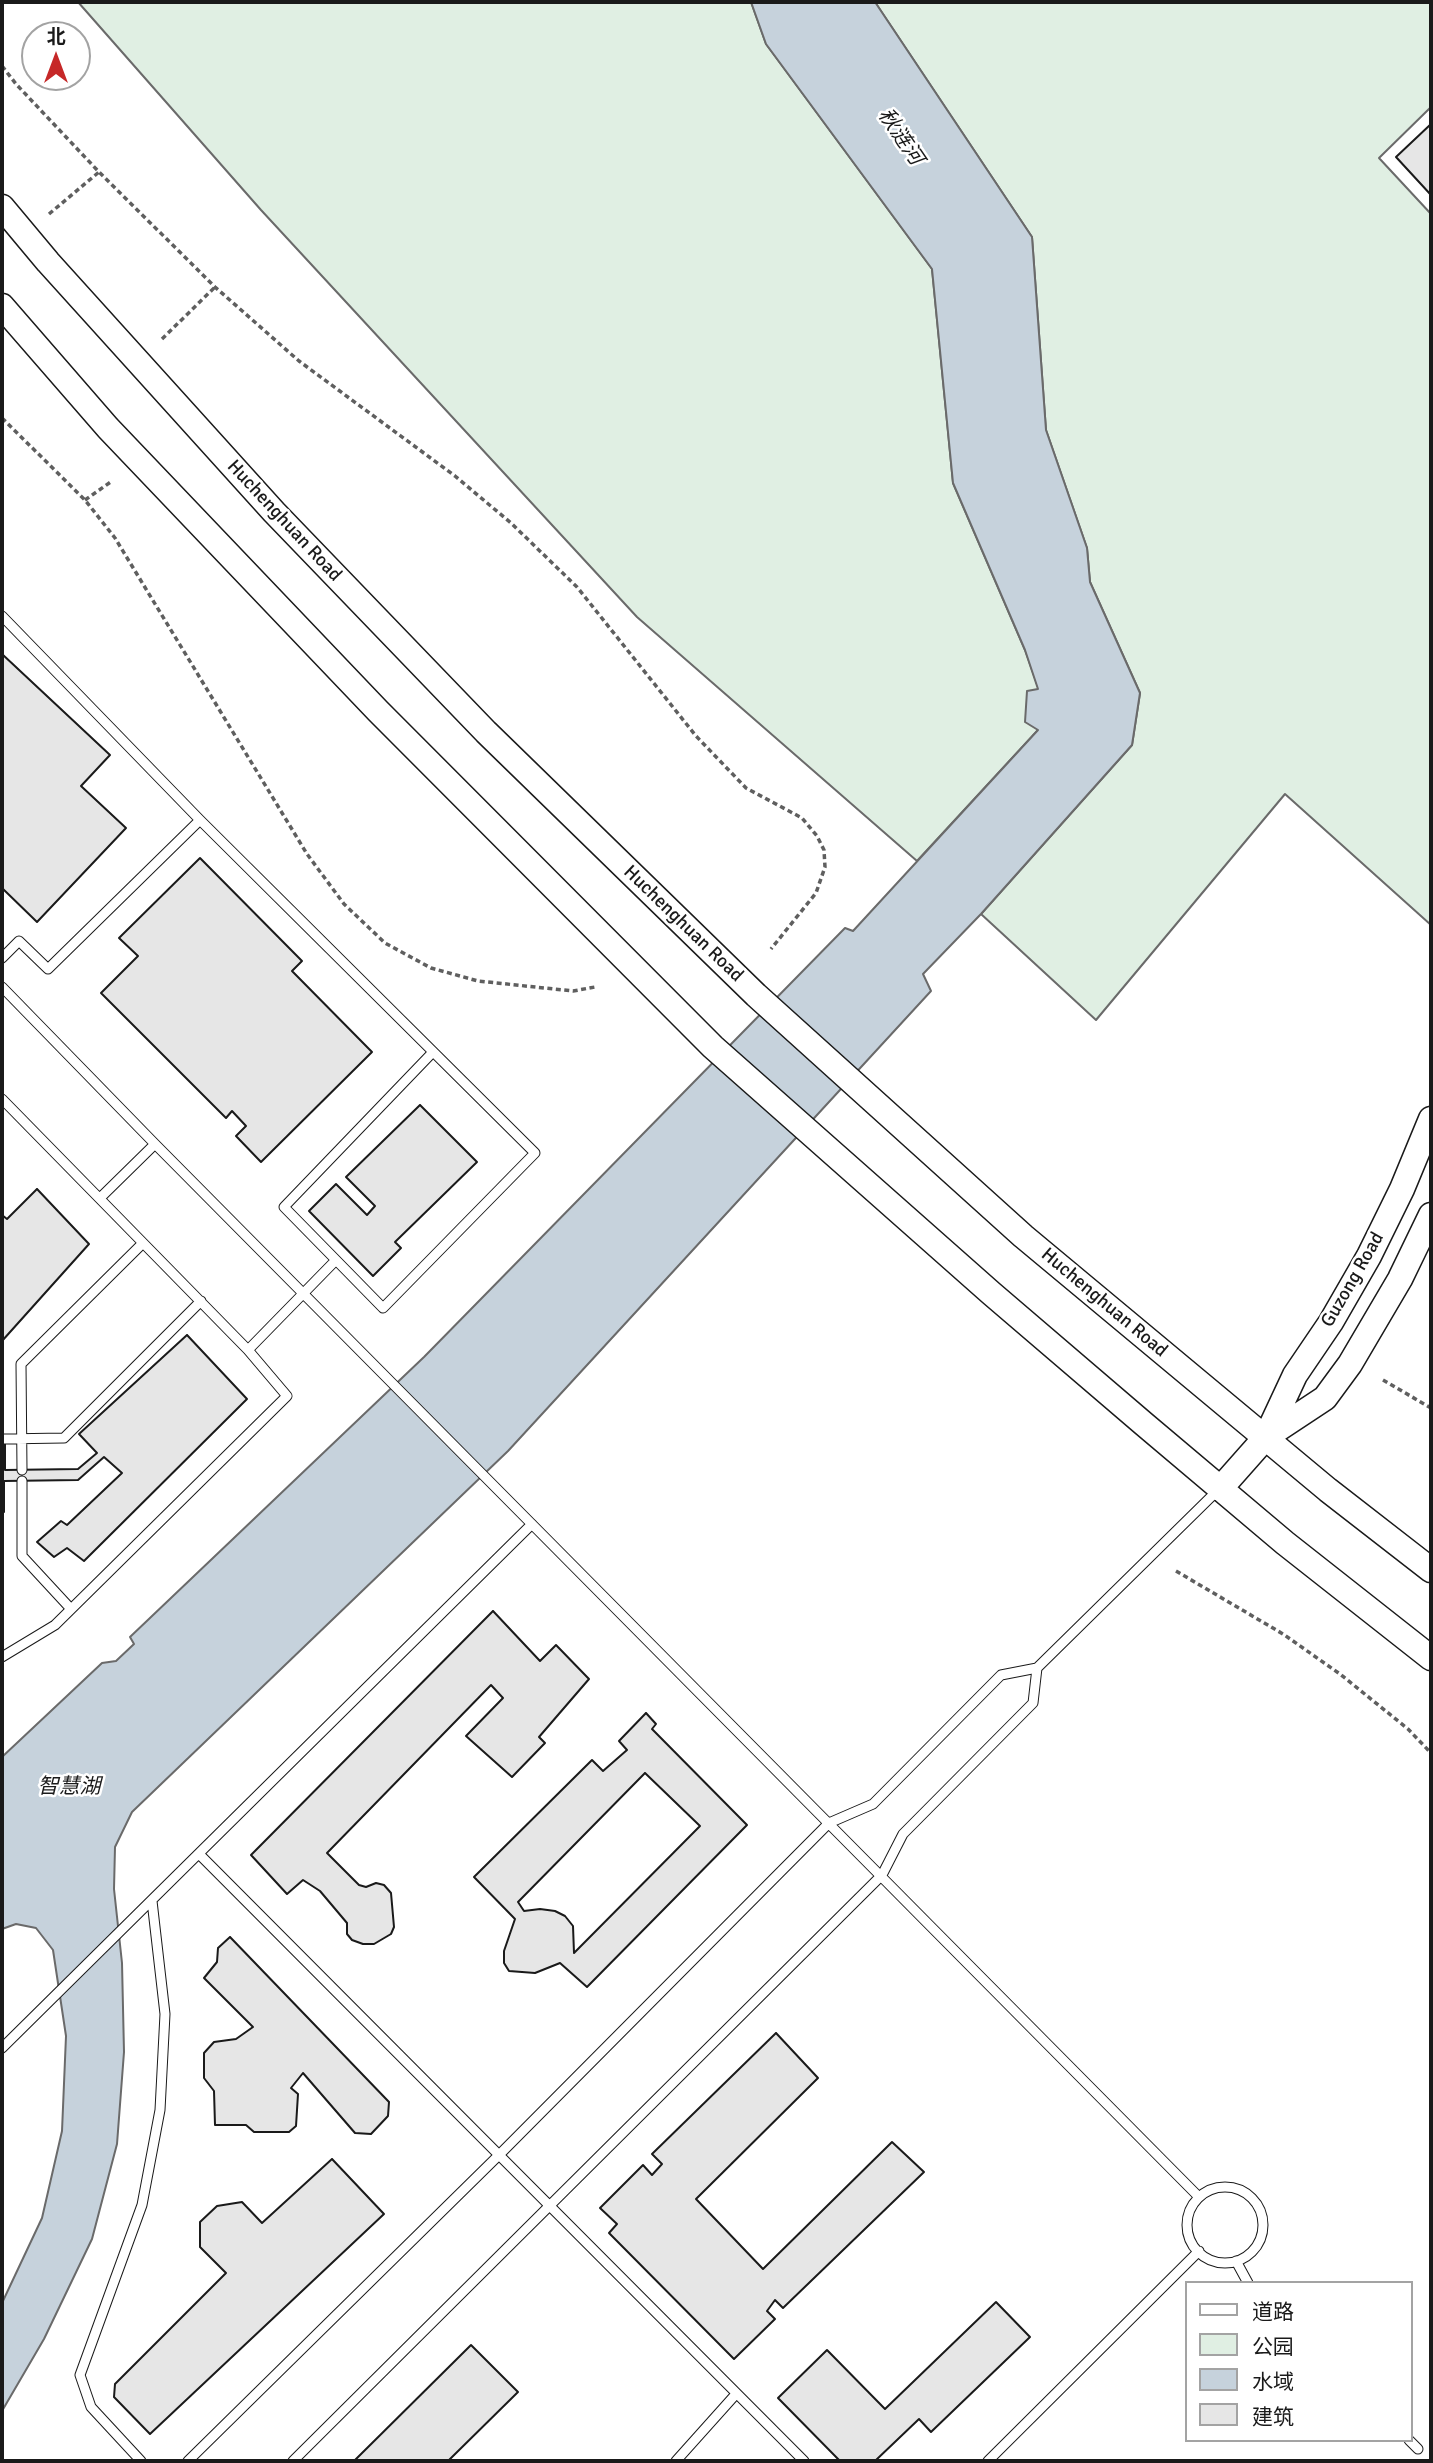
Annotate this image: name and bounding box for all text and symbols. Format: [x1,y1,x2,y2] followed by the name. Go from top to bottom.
[21,21,91,91] north arrow
[46,25,66,49] text: 北
[872,104,928,170] water label: 秋涟河
[222,455,346,587] street label: Huchenghuan Road
[618,861,748,987] street label: Huchenghuan Road
[1317,1228,1389,1332] street label: Guzong Road
[1036,1244,1172,1362] street label: Huchenghuan Road
[38,1774,100,1800] water label: 智慧湖
[1184,2281,1412,2442] legend
[1252,2299,1294,2325] text: 道路
[1252,2334,1294,2360] text: 公园
[1252,2369,1294,2395] text: 水域
[1252,2404,1294,2430] text: 建筑

